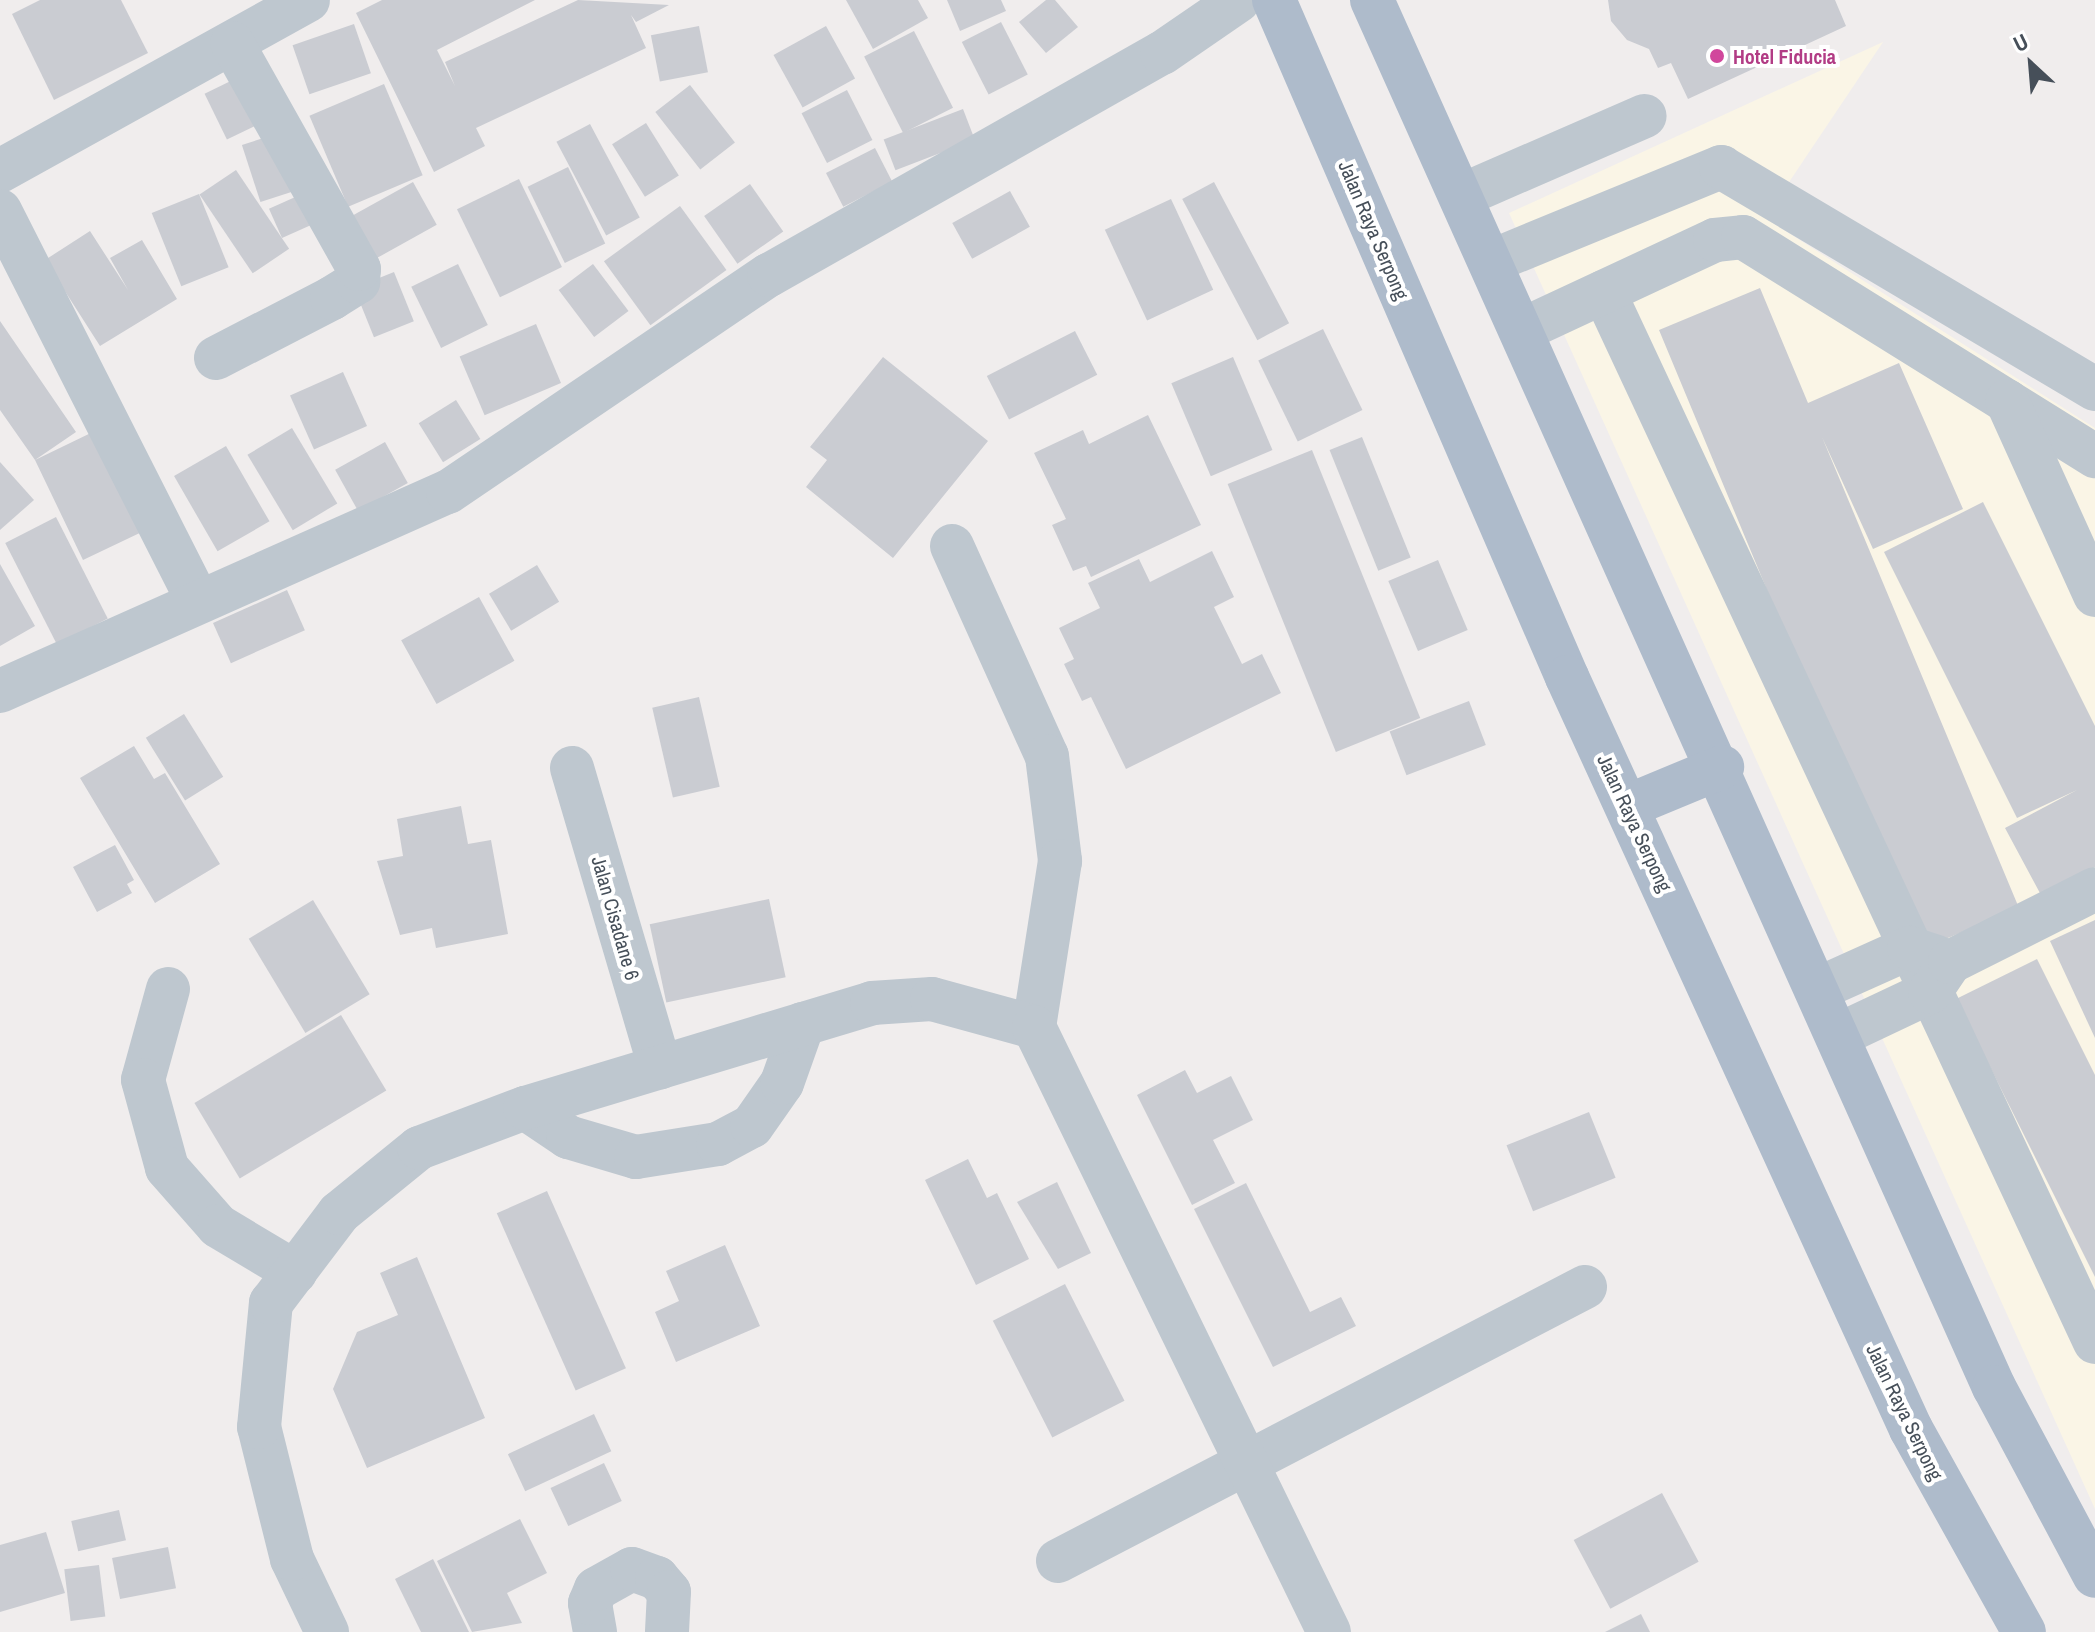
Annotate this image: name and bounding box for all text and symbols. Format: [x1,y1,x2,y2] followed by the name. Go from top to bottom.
[1991,24,2071,104] north arrow
[2008,26,2033,59] text: U
[1733,44,1836,68] place label: Hotel Fiducia
[1708,47,1726,65] marker: Hotel Fiducia
[1334,157,1414,303] street label: Jalan Raya Serpong
[1593,751,1677,895] street label: Jalan Raya Serpong
[587,853,645,983] street label: Jalan Cisadane 6
[1862,1340,1948,1484] street label: Jalan Raya Serpong

